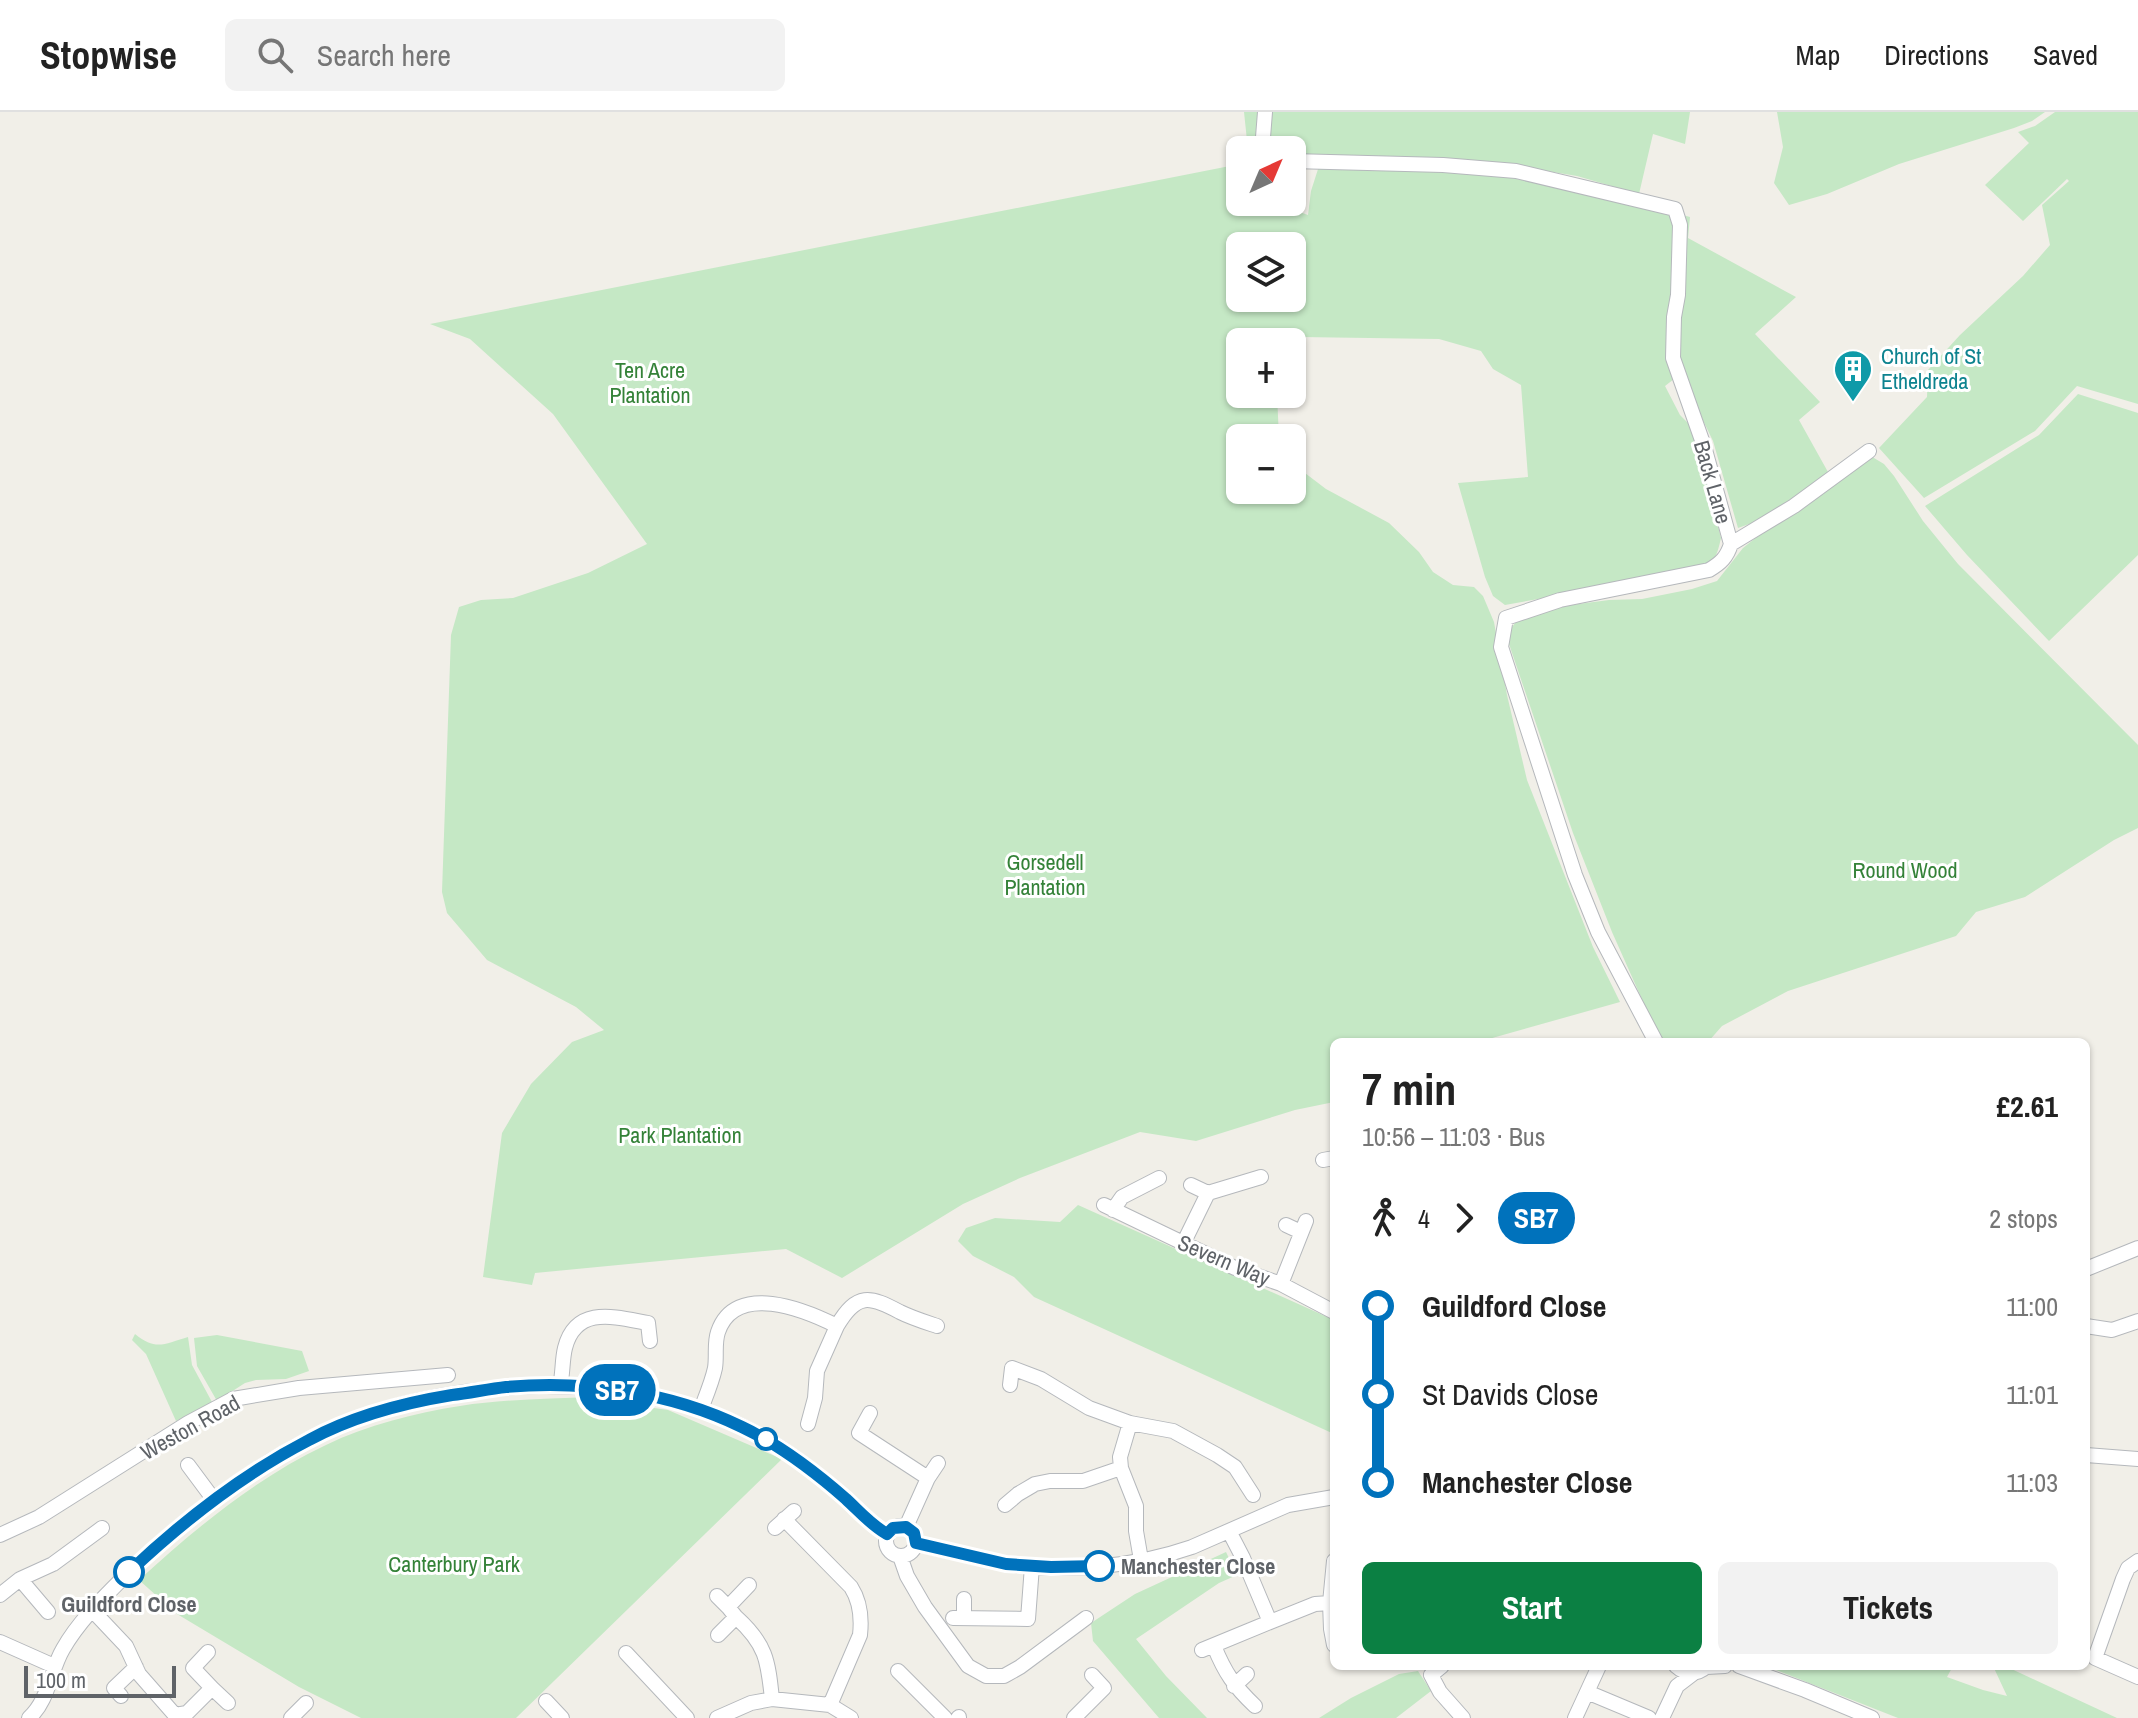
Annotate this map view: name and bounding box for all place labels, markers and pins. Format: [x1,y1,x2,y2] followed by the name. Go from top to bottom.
[1881,341,1981,396] place label: Church of St Etheldreda
[1832,348,1874,403] building icon: Church of St Etheldreda
[755,1428,777,1450] unlabelled marker
[1084,1551,1114,1581] marker: Manchester Close
[1121,1551,1275,1581] place label: Manchester Close
[114,1557,144,1587] marker: Guildford Close
[61,1589,197,1619] place label: Guildford Close

